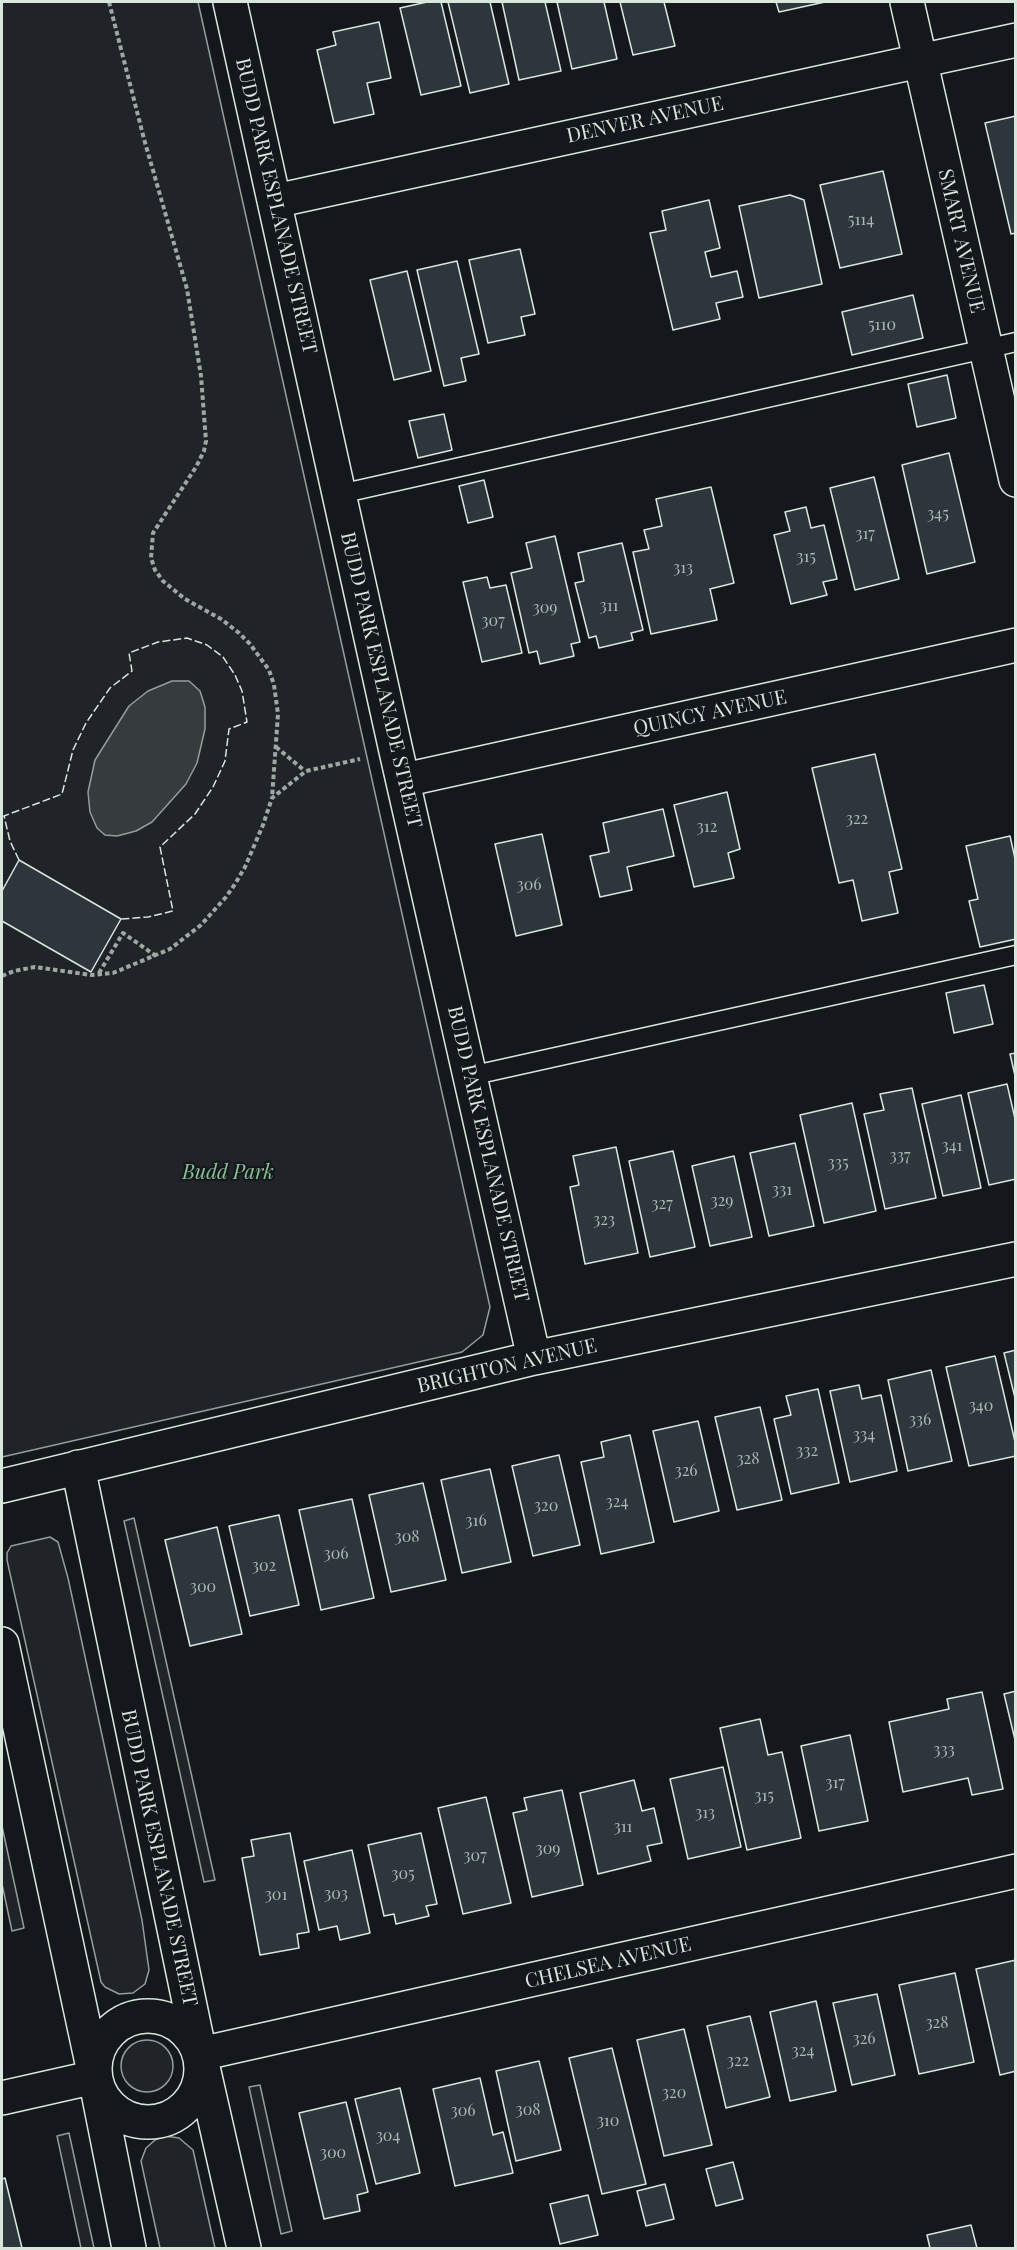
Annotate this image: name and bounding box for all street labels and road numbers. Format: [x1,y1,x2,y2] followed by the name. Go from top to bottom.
[230,56,322,356] street label: BUDD PARK ESPLANADE STREET
[564,92,726,148] street label: DENVER AVENUE
[933,167,989,315] street label: SMART AVENUE
[335,530,427,830] street label: BUDD PARK ESPLANADE STREET
[631,685,789,741] street label: QUINCY AVENUE
[442,1004,534,1304] street label: BUDD PARK ESPLANADE STREET
[415,1334,599,1398] street label: BRIGHTON AVENUE
[116,1707,202,2009] street label: BUDD PARK ESPLANADE STREET
[523,1932,693,1994] street label: CHELSEA AVENUE

